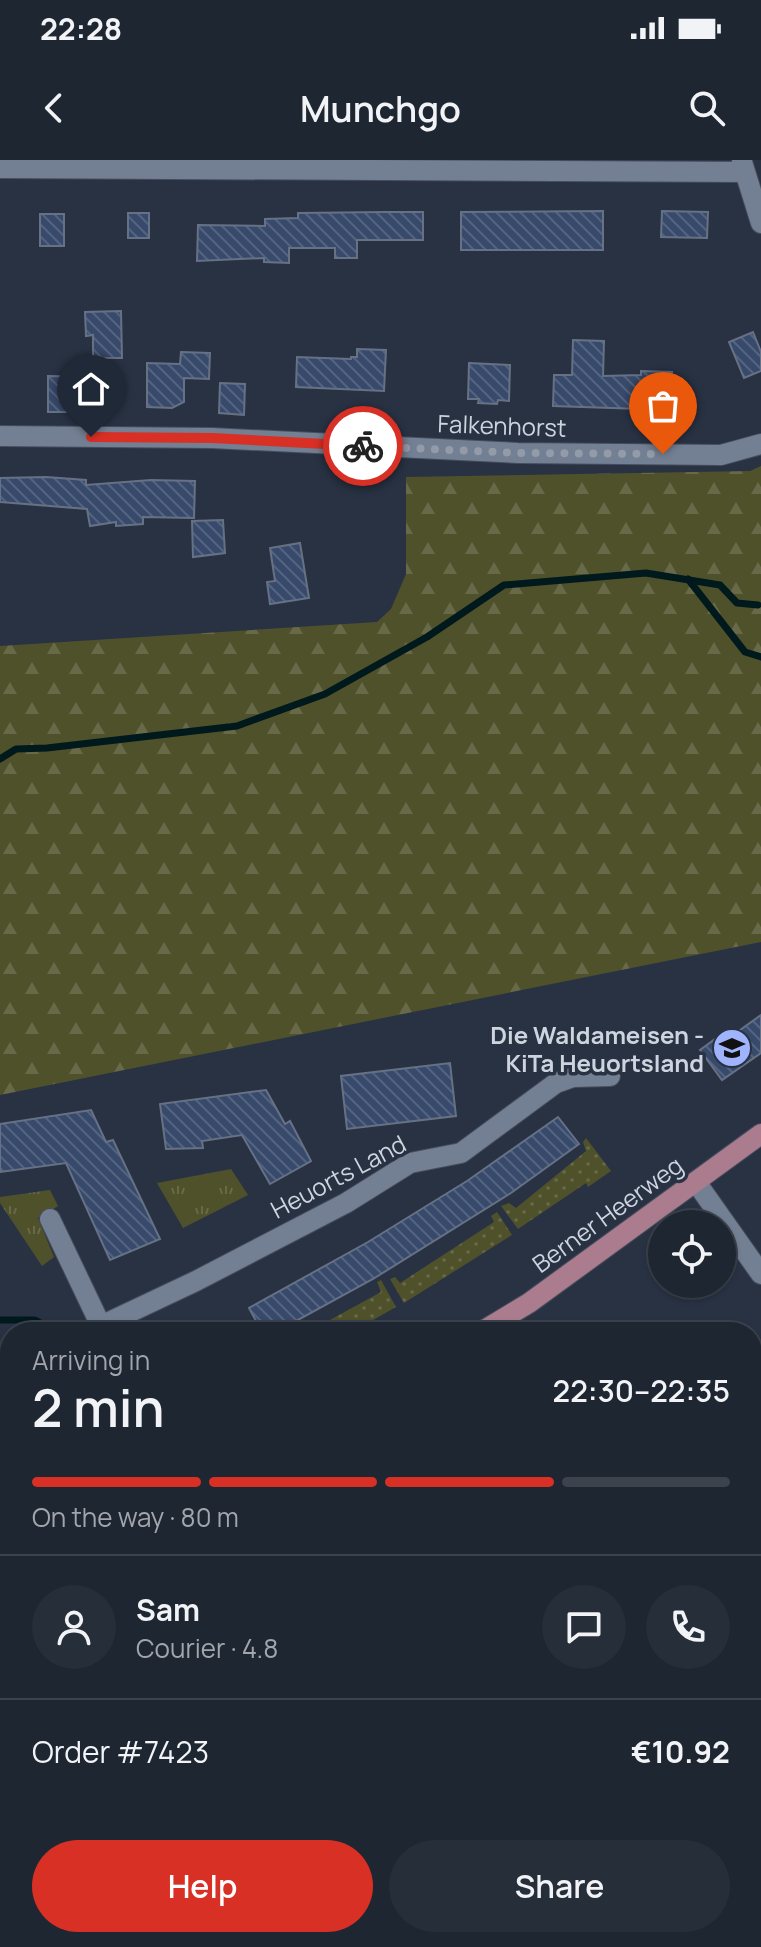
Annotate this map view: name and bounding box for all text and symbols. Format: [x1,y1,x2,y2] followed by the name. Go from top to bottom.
[40,8,122,49] text: 22:28
[300,84,461,133] text: Munchgo
[32,86,76,130] icon: back
[685,86,729,130] icon: search
[57,355,125,437] pin
[69,367,113,411] icon: home
[629,372,697,454] pin
[641,384,685,428] icon: bag
[323,406,403,486] courier
[437,406,567,444] street label: Falkenhorst
[341,424,385,468] icon: bike
[490,1018,704,1079] place label: Die Waldameisen - KiTa Heuortsland
[711,1027,753,1069] school or university icon: Die Waldameisen - KiTa Heuortsland
[265,1127,411,1225] street label: Heuorts Land
[525,1148,689,1280] street label: Berner Heerweg
[648,1210,736,1298] map controls
[648,1210,736,1298] button: locate
[32,1342,150,1378] text: Arriving in
[553,1370,730,1411] text: 22:30–22:35
[32,1372,165,1443] text: 2 min
[32,1499,239,1535] text: On the way · 80 m
[32,1585,116,1669] button: person
[542,1585,626,1669] button: chat
[646,1585,730,1669] button: phone
[136,1589,200,1630] text: Sam
[136,1630,278,1666] text: Courier · 4.8
[32,1731,209,1772] text: Order #7423
[631,1731,730,1772] text: €10.92
[32,1840,373,1932] button: Help
[389,1840,730,1932] button: Share

